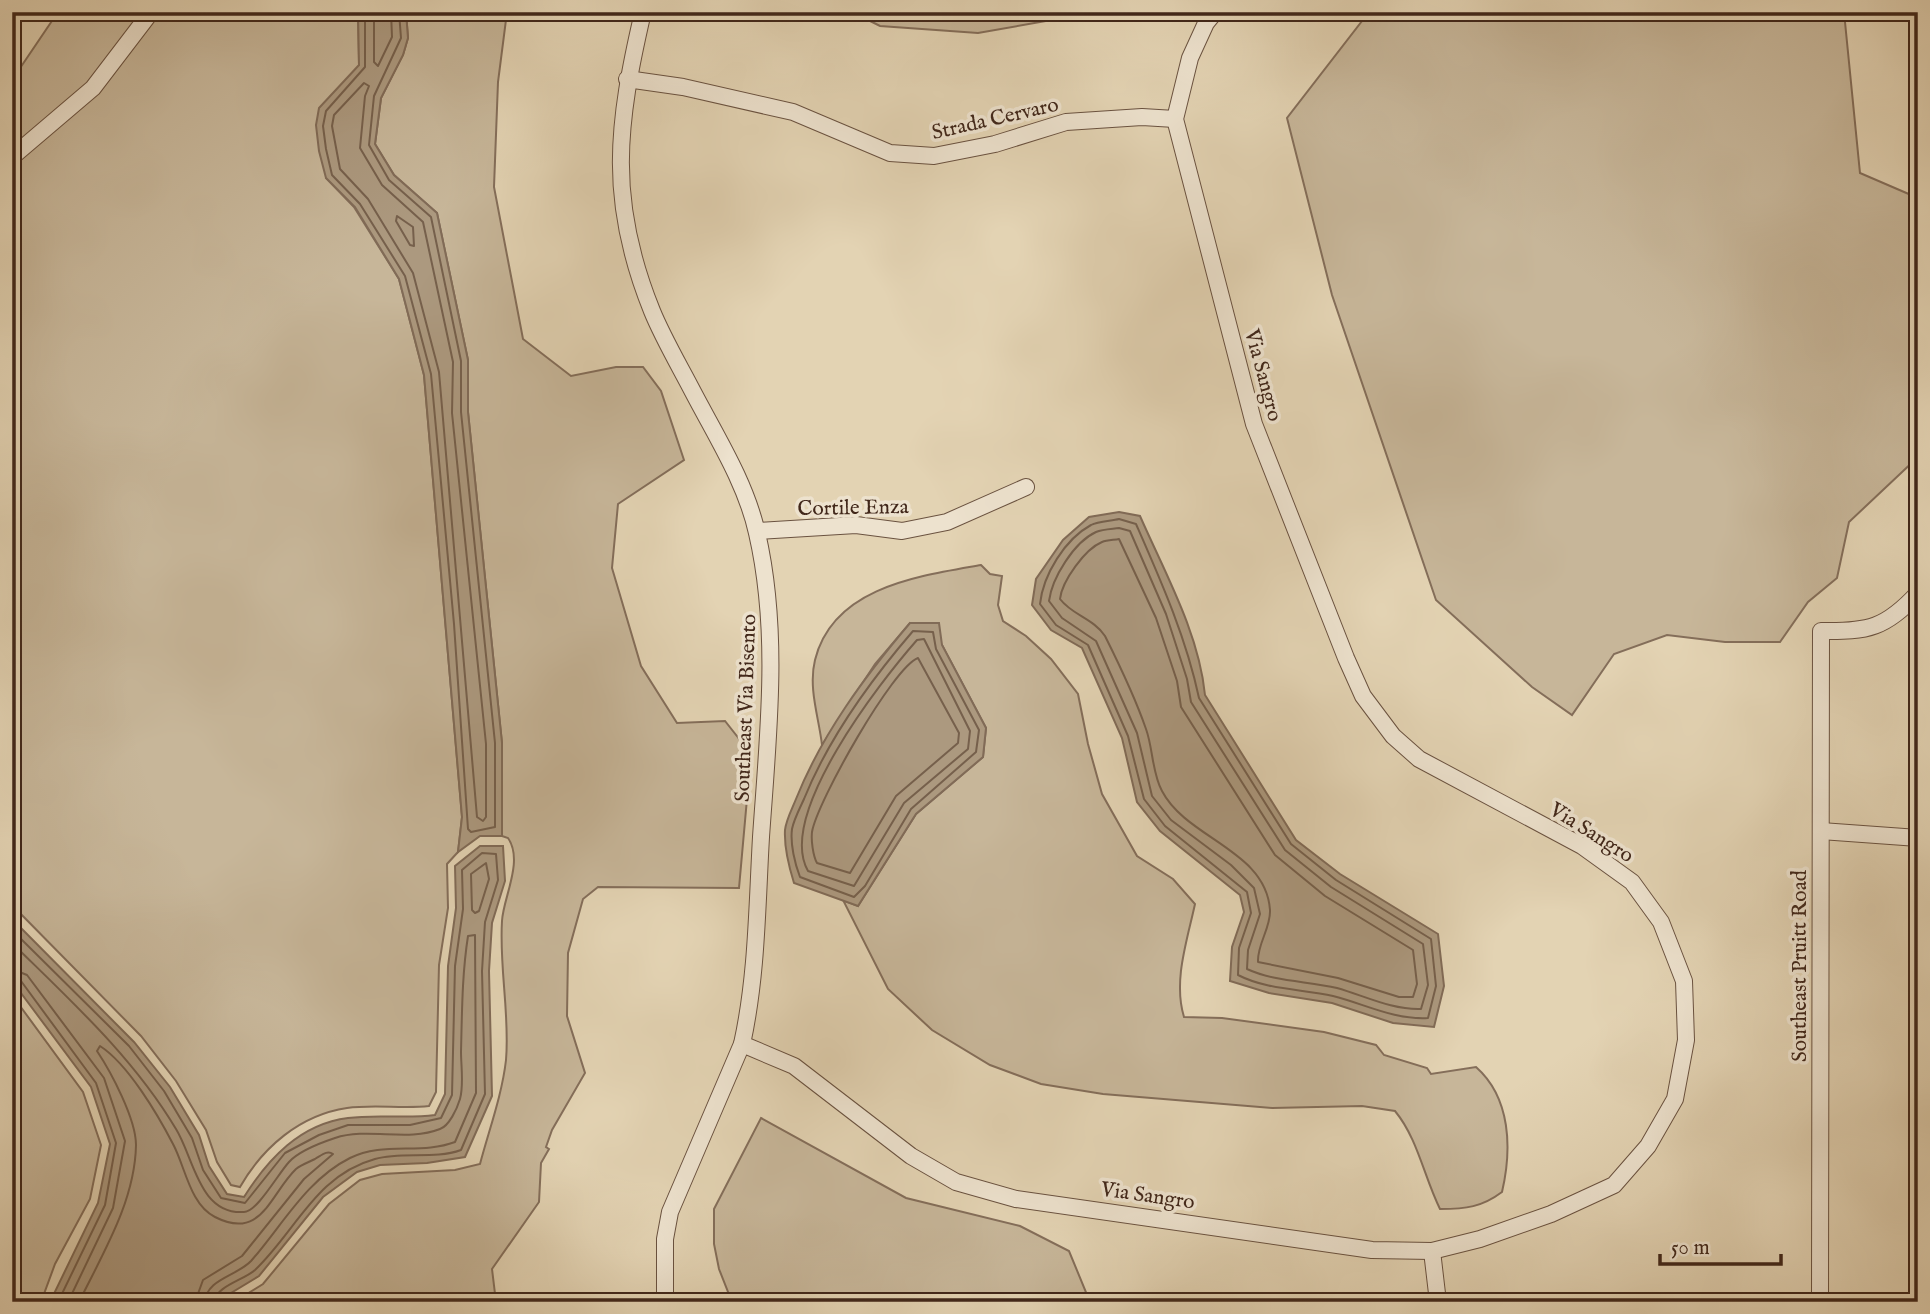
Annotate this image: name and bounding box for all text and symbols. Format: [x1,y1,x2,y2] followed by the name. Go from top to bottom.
[929,92,1061,147] street label: Strada Cervaro
[1237,325,1288,425] street label: Via Sangro
[797,494,910,523] street label: Cortile Enza
[730,614,763,803] street label: Southeast Via Bisento
[1543,796,1638,870] street label: Via Sangro
[1787,869,1814,1062] street label: Southeast Pruitt Road
[1098,1176,1196,1216] street label: Via Sangro
[1660,1223,1781,1267] scale bar
[1671,1235,1710,1262] text: 50 m

